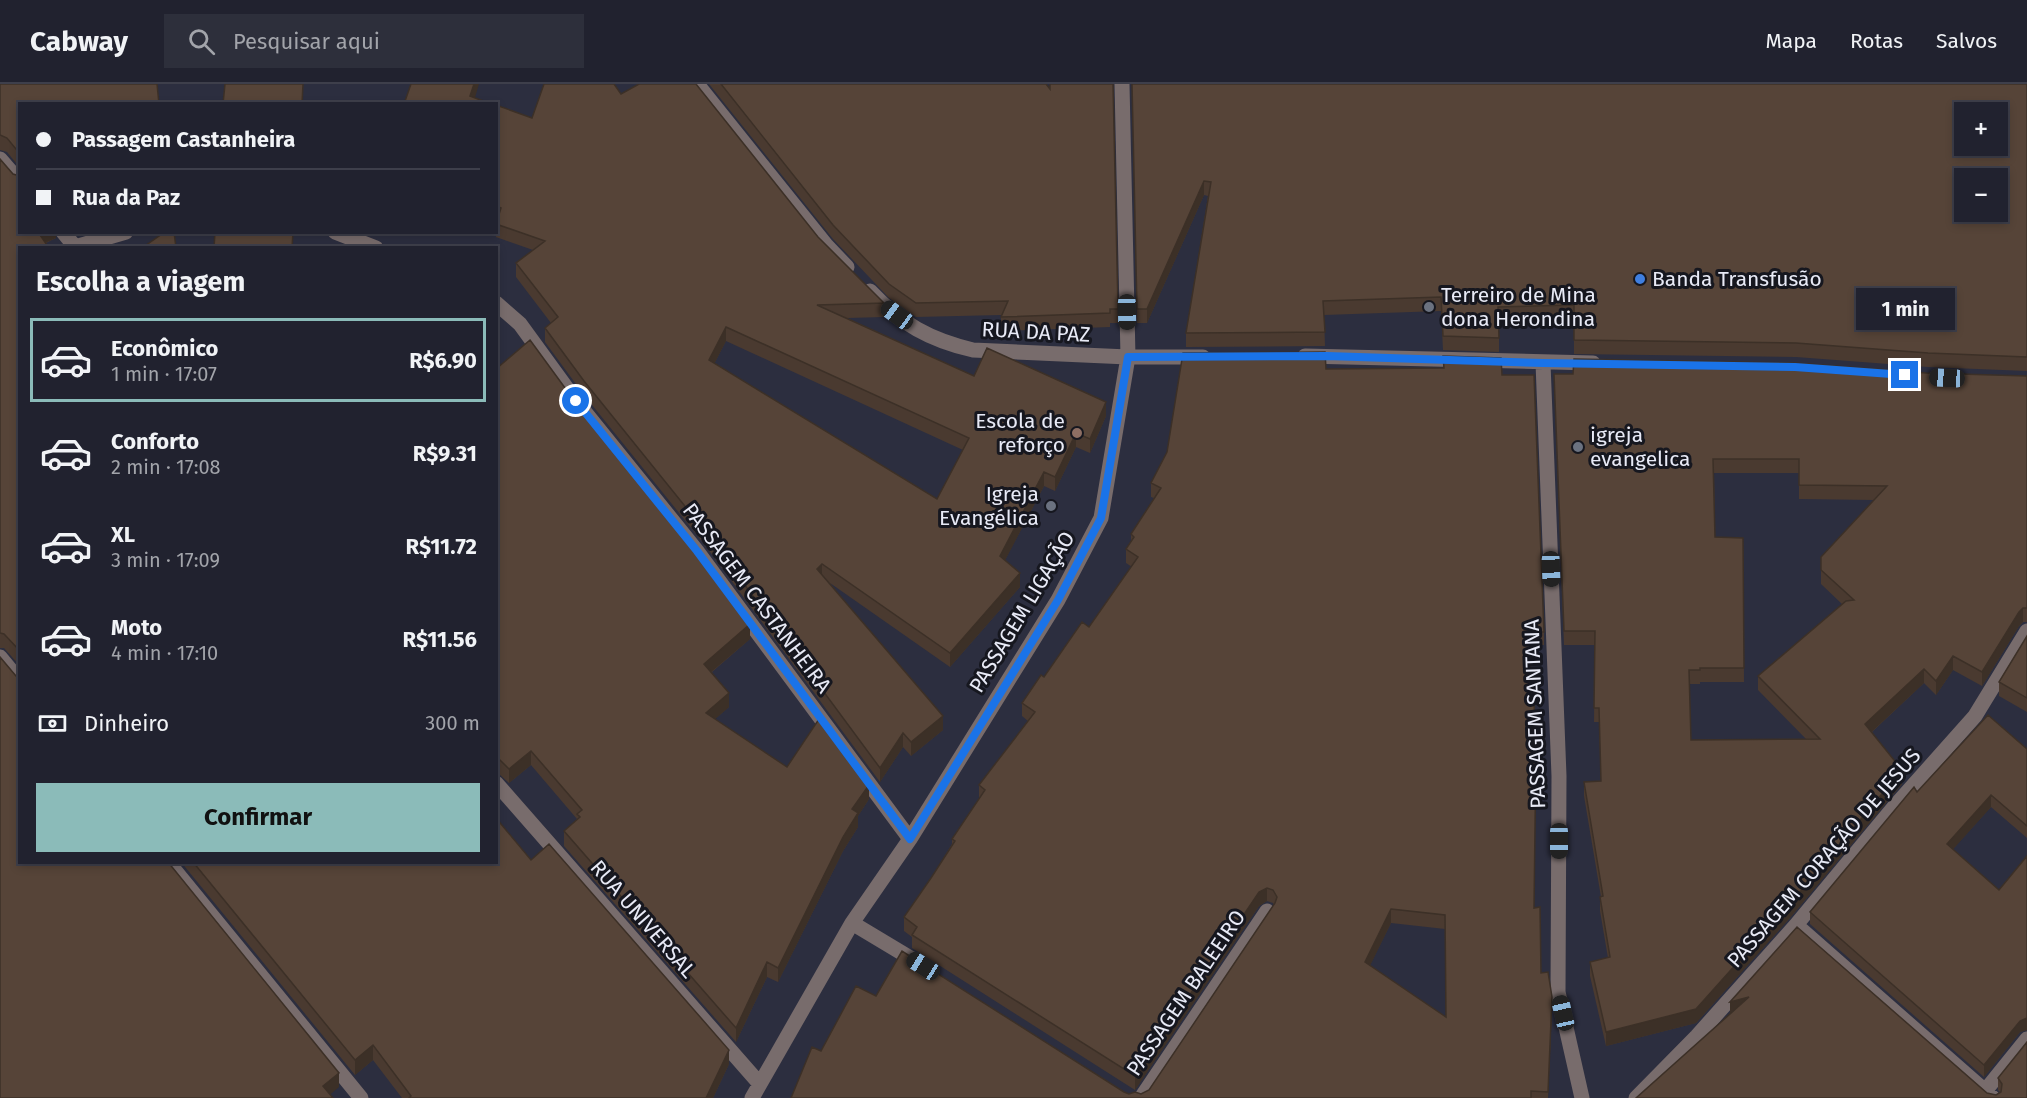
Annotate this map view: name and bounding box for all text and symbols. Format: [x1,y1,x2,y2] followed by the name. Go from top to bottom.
[164,14,584,68] search box
[30,25,128,58] text: Cabway
[185,25,218,58] icon: search
[233,28,380,55] text: Pesquisar aqui
[1766,28,1817,54] text: Mapa
[1850,28,1903,54] text: Rotas
[1936,28,1997,54] text: Salvos
[1954,102,2008,222] map controls
[1954,102,2008,156] button: +
[72,126,295,153] text: Passagem Castanheira
[1954,168,2008,222] button: −
[72,184,180,211] text: Rua da Paz
[36,266,245,298] text: Escolha a viagem
[1652,266,1822,292] place label: Banda Transfusão
[1633,272,1647,286] marker: Banda Transfusão
[1441,282,1596,332] place label: Terreiro de Mina dona Herondina
[1856,288,1954,330] callout: 1 min
[1118,294,1136,330] car
[877,297,917,333] car
[1881,297,1930,321] text: 1 min
[1422,300,1436,314] marker: Terreiro de Mina dona Herondina
[981,316,1091,348] street label: RUA DA PAZ
[39,333,93,387] icon: car
[111,335,218,362] text: Econômico
[409,347,477,374] text: R$6.90
[1891,361,1918,388] route end
[111,362,217,386] text: 1 min · 17:07
[1929,368,1965,388] car
[562,387,589,414] route start
[975,408,1065,458] place label: Escola de reforço
[1590,422,1690,472] place label: igreja evangelica
[39,426,93,480] icon: car
[1070,426,1084,440] marker: Escola de reforço
[111,428,199,455] text: Conforto
[413,440,477,467] text: R$9.31
[1571,440,1585,454] marker: igreja evangelica
[111,455,221,479] text: 2 min · 17:08
[939,481,1039,531] place label: Igreja Evangélica
[677,498,837,698] street label: PASSAGEM CASTANHEIRA
[1044,499,1058,513] marker: Igreja Evangélica
[39,519,93,573] icon: car
[111,521,135,548] text: XL
[964,527,1080,697] street label: PASSAGEM LIGAÇÃO
[406,533,477,560] text: R$11.72
[111,548,220,572] text: 3 min · 17:09
[1541,551,1561,587] car
[39,612,93,666] icon: car
[111,614,162,641] text: Moto
[1519,619,1551,809] street label: PASSAGEM SANTANA
[403,626,477,653] text: R$11.56
[111,641,218,665] text: 4 min · 17:10
[36,707,69,740] icon: cash
[84,710,169,737] text: Dinheiro
[425,711,480,735] text: 300 m
[1722,743,1926,973] street label: PASSAGEM CORAÇÃO DE JESUS
[36,783,480,852] button: Confirmar
[1550,823,1568,859] car
[585,855,702,984] street label: RUA UNIVERSAL
[1121,905,1251,1081] street label: PASSAGEM BALEEIRO
[903,949,943,983] car
[1550,993,1576,1033] car

